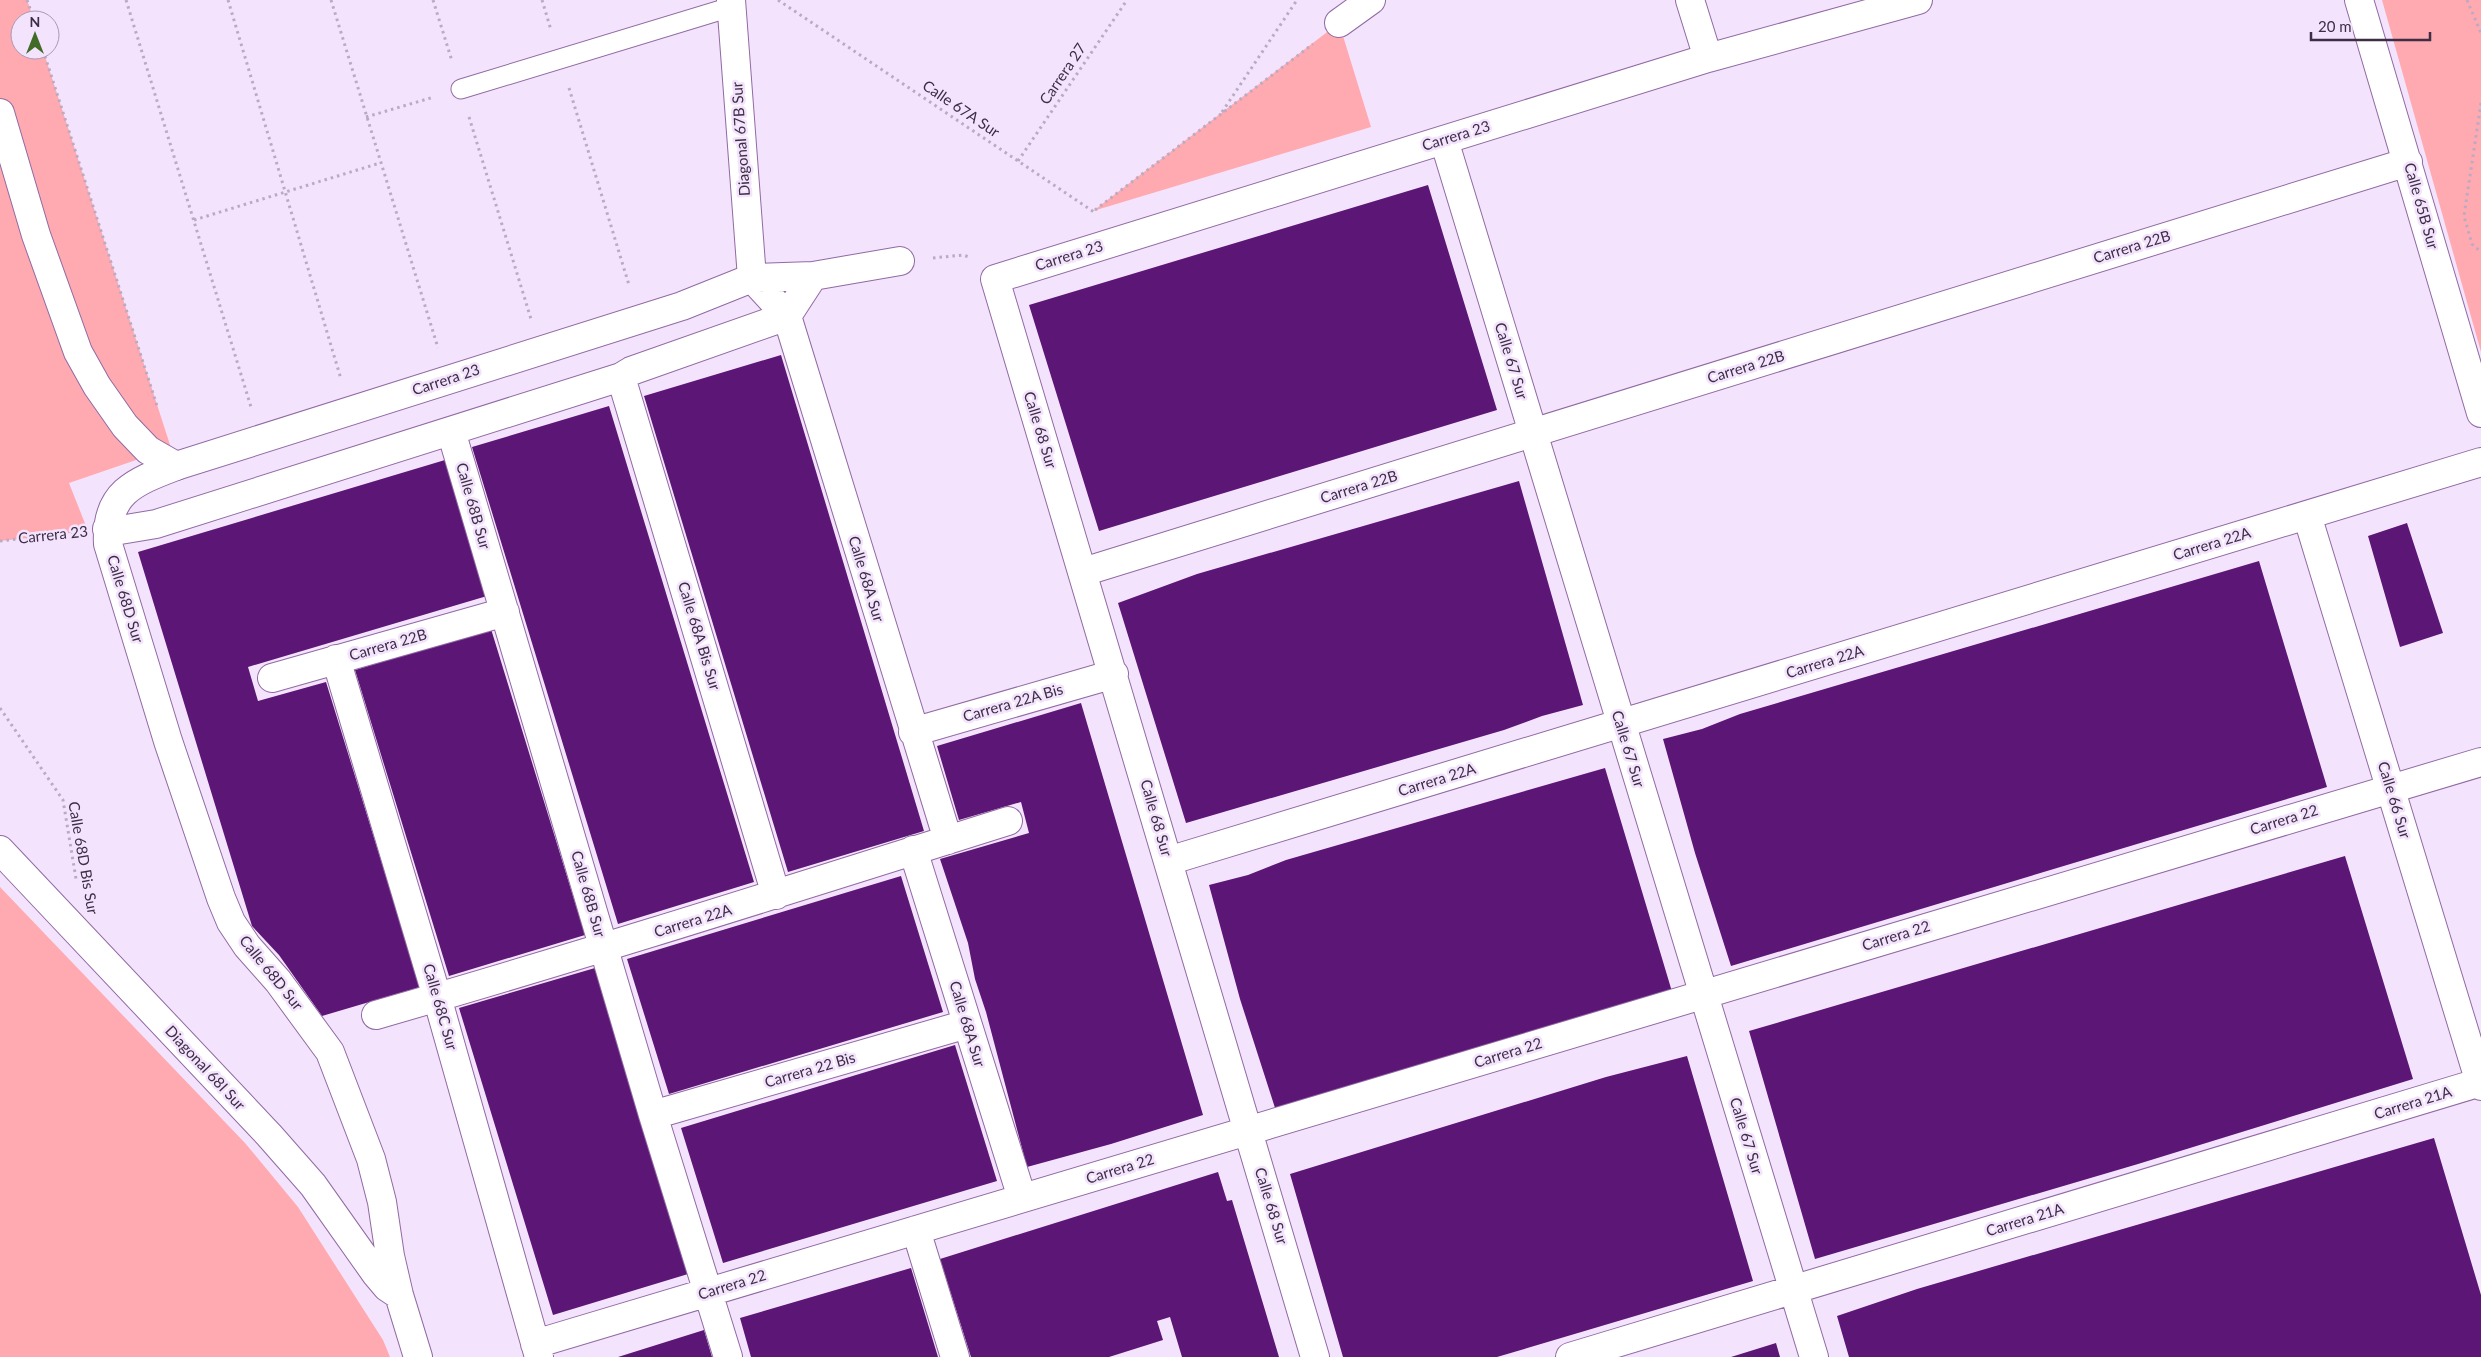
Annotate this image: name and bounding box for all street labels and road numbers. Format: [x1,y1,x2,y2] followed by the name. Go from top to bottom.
[1035,39,1089,108] street label: Carrera 27
[920,76,1004,141] street label: Calle 67A Sur
[727,81,753,197] street label: Diagonal 67B Sur
[1420,116,1492,154] street label: Carrera 23
[2401,160,2443,252] street label: Calle 65B Sur
[2091,226,2172,266] street label: Carrera 22B
[1033,236,1105,274] street label: Carrera 23
[1492,320,1532,402] street label: Calle 67 Sur
[1705,346,1786,386] street label: Carrera 22B
[410,360,482,398] street label: Carrera 23
[1021,389,1061,471] street label: Calle 68 Sur
[453,460,495,552] street label: Calle 68B Sur
[1318,466,1399,506] street label: Carrera 22B
[17,521,89,547] street label: Carrera 23
[2171,522,2253,563] street label: Carrera 22A
[845,534,889,624] street label: Calle 68A Sur
[104,553,148,645] street label: Calle 68D Sur
[675,579,725,693] street label: Calle 68A Bis Sur
[347,624,429,664] street label: Carrera 22B
[1784,640,1866,681] street label: Carrera 22A
[961,679,1065,725] street label: Carrera 22A Bis
[1609,708,1649,790] street label: Calle 67 Sur
[1396,758,1478,799] street label: Carrera 22A
[2375,759,2415,841] street label: Calle 66 Sur
[1137,777,1177,859] street label: Calle 68 Sur
[65,800,103,916] street label: Calle 68D Bis Sur
[2248,800,2320,838] street label: Carrera 22
[568,848,610,940] street label: Calle 68B Sur
[652,899,734,940] street label: Carrera 22A
[1860,916,1932,954] street label: Carrera 22
[236,931,308,1014] street label: Calle 68D Sur
[420,961,462,1053] street label: Calle 68C Sur
[946,979,990,1069] street label: Calle 68A Sur
[162,1021,250,1114] street label: Diagonal 68I Sur
[1472,1033,1544,1071] street label: Carrera 22
[762,1047,857,1091] street label: Carrera 22 Bis
[2372,1081,2454,1122] street label: Carrera 21A
[1727,1095,1767,1177] street label: Calle 67 Sur
[1084,1149,1156,1187] street label: Carrera 22
[1252,1165,1292,1247] street label: Calle 68 Sur
[1984,1198,2066,1239] street label: Carrera 21A
[696,1265,768,1303] street label: Carrera 22

